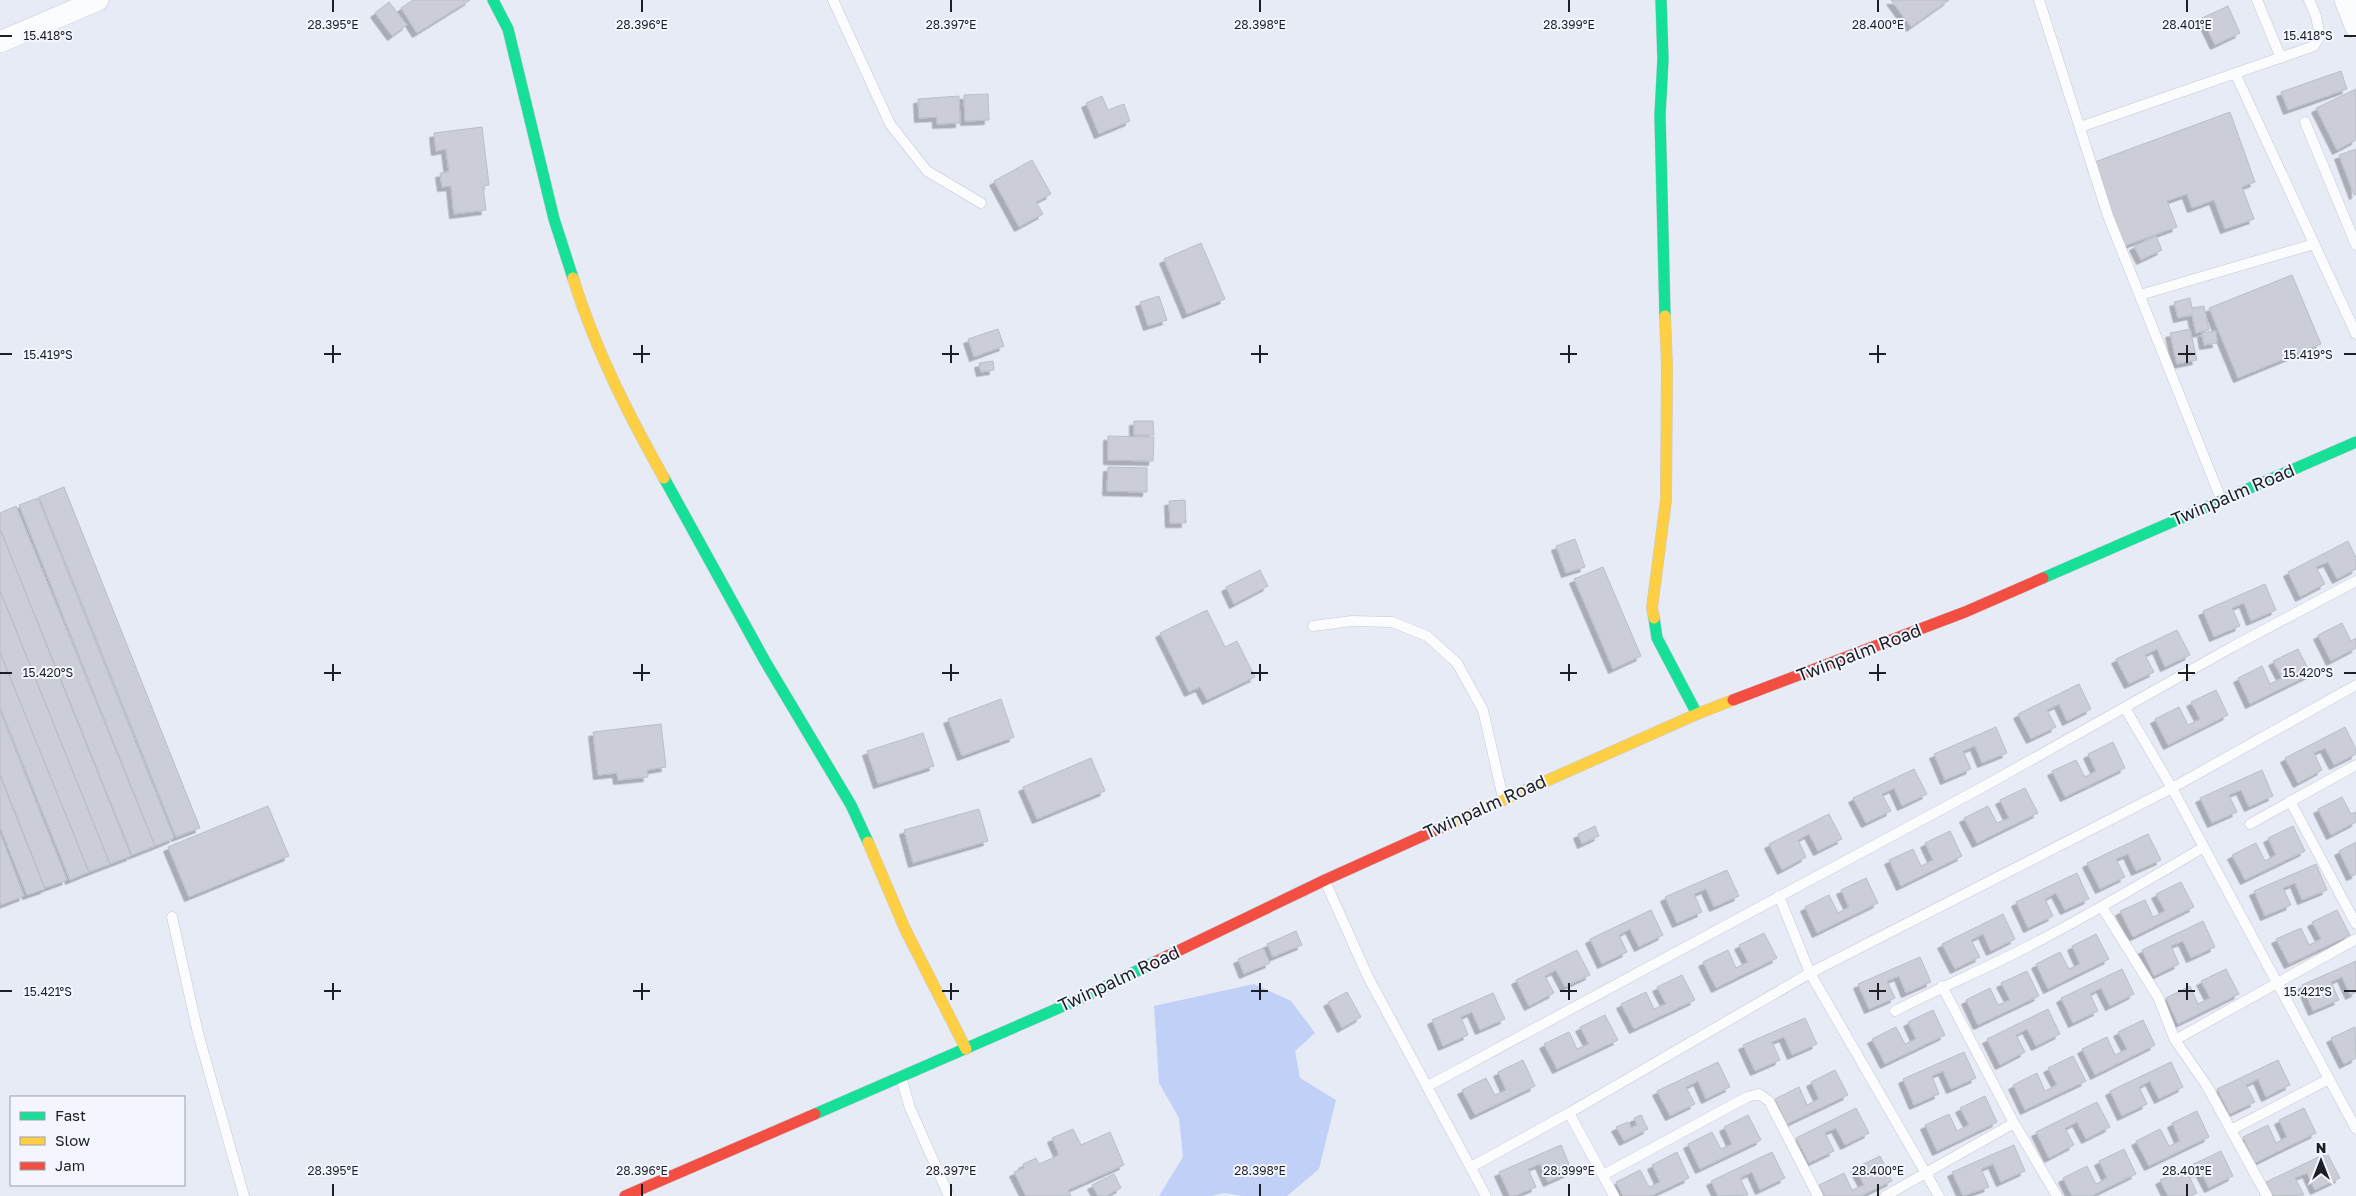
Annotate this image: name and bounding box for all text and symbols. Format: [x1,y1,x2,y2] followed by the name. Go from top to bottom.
[307,17,359,32] text: 28.395°E
[616,17,668,32] text: 28.396°E
[926,17,976,32] text: 28.397°E
[1234,17,1286,32] text: 28.398°E
[1543,17,1595,32] text: 28.399°E
[1852,17,1904,32] text: 28.400°E
[2162,17,2212,32] text: 28.401°E
[23,28,73,43] text: 15.418°S
[2283,28,2333,43] text: 15.418°S
[23,347,73,362] text: 15.419°S
[2283,347,2333,362] text: 15.419°S
[2168,458,2297,530] street label: Twinpalm Road
[1793,618,1924,686] street label: Twinpalm Road
[23,665,74,680] text: 15.420°S
[2283,665,2334,680] text: 15.420°S
[1420,769,1549,843] street label: Twinpalm Road
[1054,940,1183,1016] street label: Twinpalm Road
[24,984,72,999] text: 15.421°S
[2284,984,2332,999] text: 15.421°S
[10,1096,185,1186] legend
[55,1106,86,1124] text: Fast
[55,1131,90,1149] text: Slow
[2296,1136,2346,1186] north arrow
[2316,1139,2326,1156] text: N
[55,1156,85,1174] text: Jam
[307,1163,359,1178] text: 28.395°E
[616,1163,668,1178] text: 28.396°E
[926,1163,976,1178] text: 28.397°E
[1234,1163,1286,1178] text: 28.398°E
[1543,1163,1595,1178] text: 28.399°E
[1852,1163,1904,1178] text: 28.400°E
[2162,1163,2212,1178] text: 28.401°E

